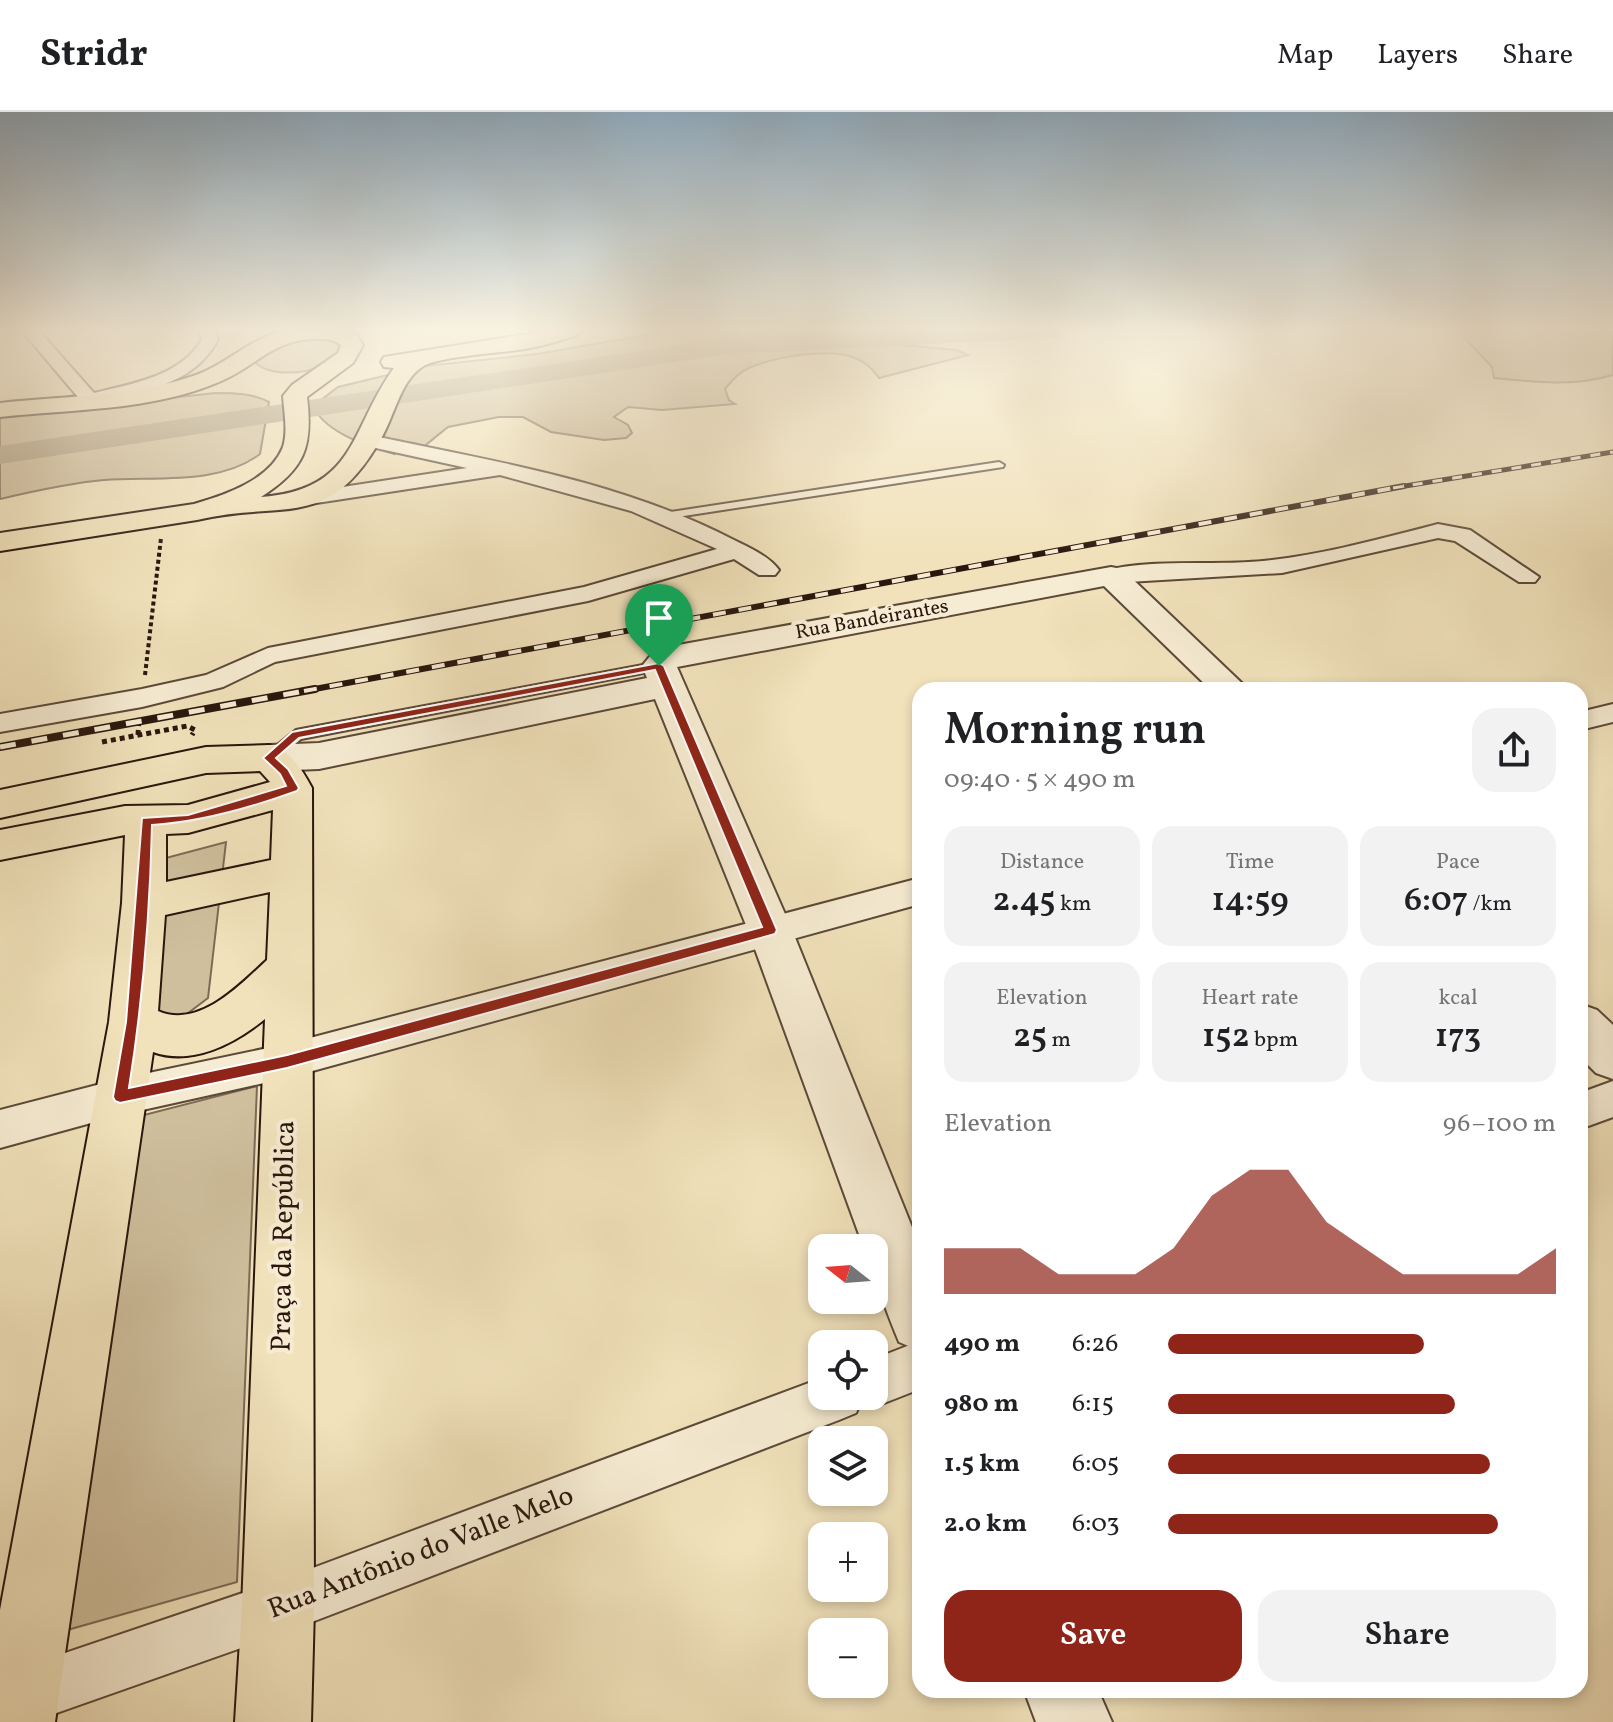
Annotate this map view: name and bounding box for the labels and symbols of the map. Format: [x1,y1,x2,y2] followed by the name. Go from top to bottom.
[625,584,693,666] pin
[793,593,951,647] street label: Rua Bandeirantes
[262,1120,306,1352] street label: Praça da República
[808,1234,888,1314] north arrow
[262,1477,580,1629] street label: Rua Antônio do Valle Melo

